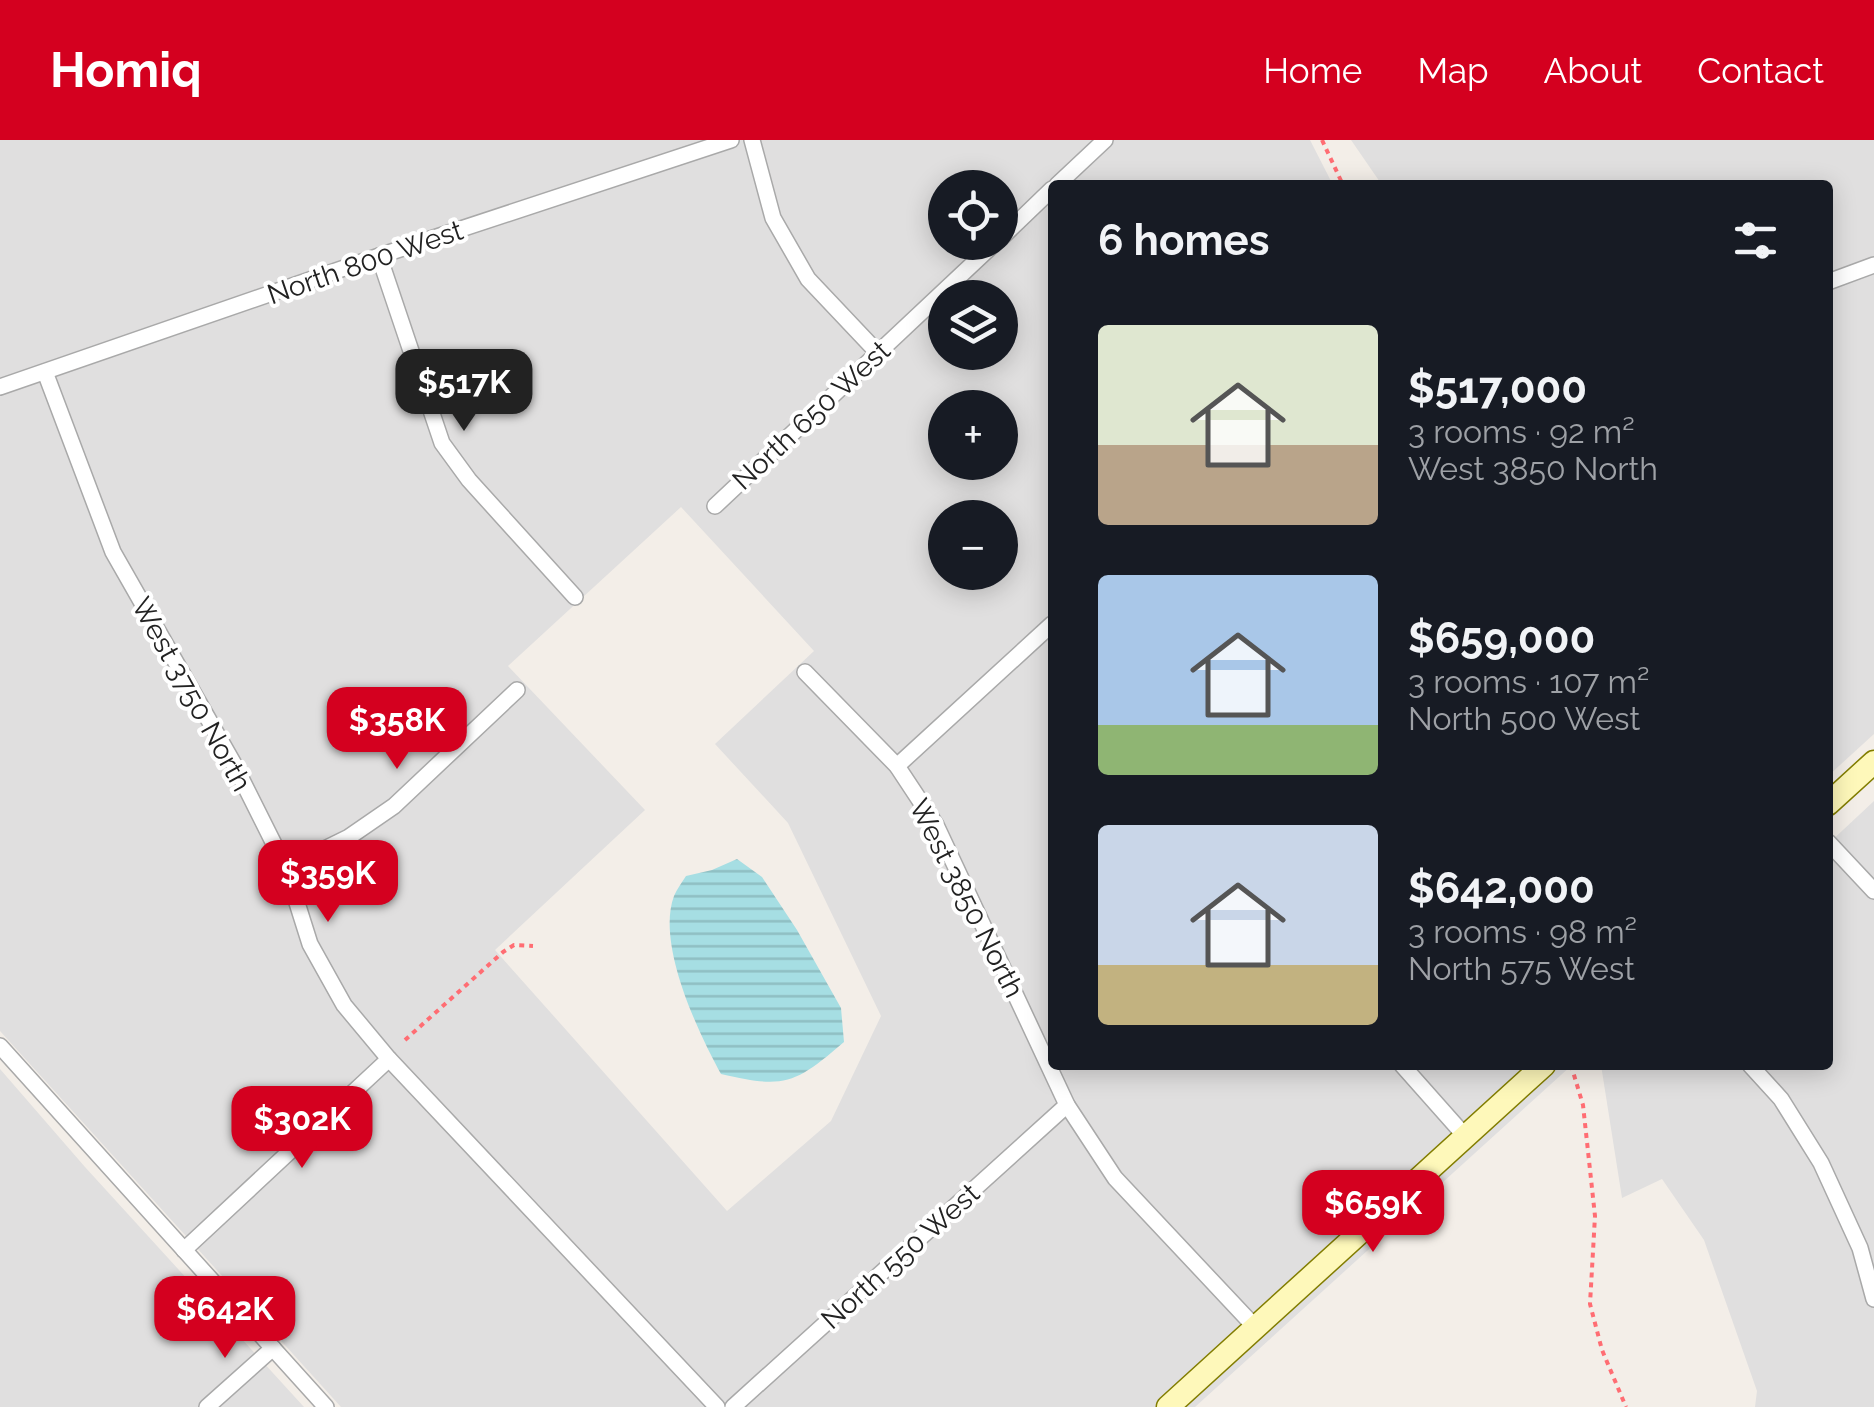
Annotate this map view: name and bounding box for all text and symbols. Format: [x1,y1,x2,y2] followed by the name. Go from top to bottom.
[50,42,202,98] text: Homiq
[1263,50,1362,91] text: Home
[1417,50,1489,91] text: Map
[1544,50,1642,91] text: About
[1697,50,1824,91] text: Contact
[928,170,1018,590] map controls
[928,170,1018,260] button: locate
[263,213,468,311] street label: North 800 West
[1728,213,1783,268] icon: filters
[1098,216,1269,265] text: 6 homes
[928,280,1018,370] button: layers
[726,334,897,497] street label: North 650 West
[394,349,534,434] pin: $517K
[417,363,511,400] text: $517K
[1408,364,1587,413] text: $517,000
[1178,365,1298,485] icon: home
[928,390,1018,480] button: +
[1408,413,1635,450] text: 3 rooms · 92 m²
[1408,450,1658,487] text: West 3850 North
[928,500,1018,590] button: −
[125,592,258,797] street label: West 3750 North
[1408,614,1595,663] text: $659,000
[1178,615,1298,735] icon: home
[1408,663,1649,700] text: 3 rooms · 107 m²
[327,687,467,772] pin: $358K
[1408,700,1640,737] text: North 500 West
[349,701,445,738] text: $358K
[902,793,1031,1003] street label: West 3850 North
[258,840,398,925] pin: $359K
[280,854,376,891] text: $359K
[1408,864,1595,913] text: $642,000
[1178,865,1298,985] icon: home
[1408,913,1637,950] text: 3 rooms · 98 m²
[1408,950,1635,987] text: North 575 West
[232,1086,372,1171] pin: $302K
[253,1100,351,1137] text: $302K
[1303,1170,1443,1255] pin: $659K
[814,1176,987,1336] street label: North 550 West
[1324,1184,1422,1221] text: $659K
[155,1276,295,1361] pin: $642K
[176,1290,274,1327] text: $642K

